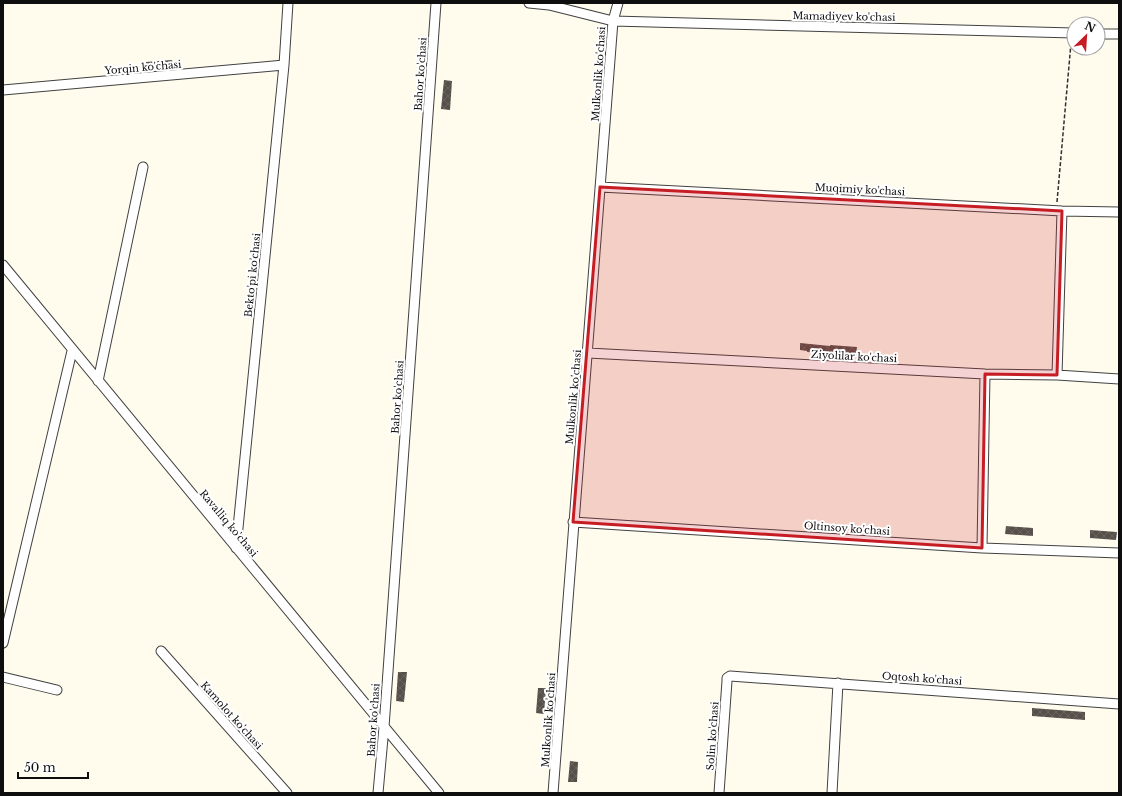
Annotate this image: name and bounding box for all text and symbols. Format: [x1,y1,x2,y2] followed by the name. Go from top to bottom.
[792,9,896,24] street label: Mamadiyev ko'chasi
[1066,16,1106,56] north arrow
[1083,18,1098,36] text: N
[589,26,608,122] street label: Mulkonlik ko'chasi
[411,36,430,111] street label: Bahor ko'chasi
[103,58,183,77] street label: Yorqin ko'chasi
[815,181,906,198] street label: Muqimiy ko'chasi
[242,232,263,318] street label: Bekto'pi ko'chasi
[563,348,584,445] street label: Mulkonlik ko'chasi
[810,348,898,365] street label: Ziyolilar ko'chasi
[388,359,407,434] street label: Bahor ko'chasi
[197,487,261,560] street label: Ravalliq ko'chasi
[803,519,891,538] street label: Oltinsoy ko'chasi
[881,669,963,688] street label: Oqtosh ko'chasi
[539,672,558,768] street label: Mulkonlik ko'chasi
[198,679,266,752] street label: Kamolot ko'chasi
[364,682,383,757] street label: Bahor ko'chasi
[704,700,721,771] street label: Solin ko'chasi
[18,754,88,780] scale bar
[24,760,56,775] text: 50 m

